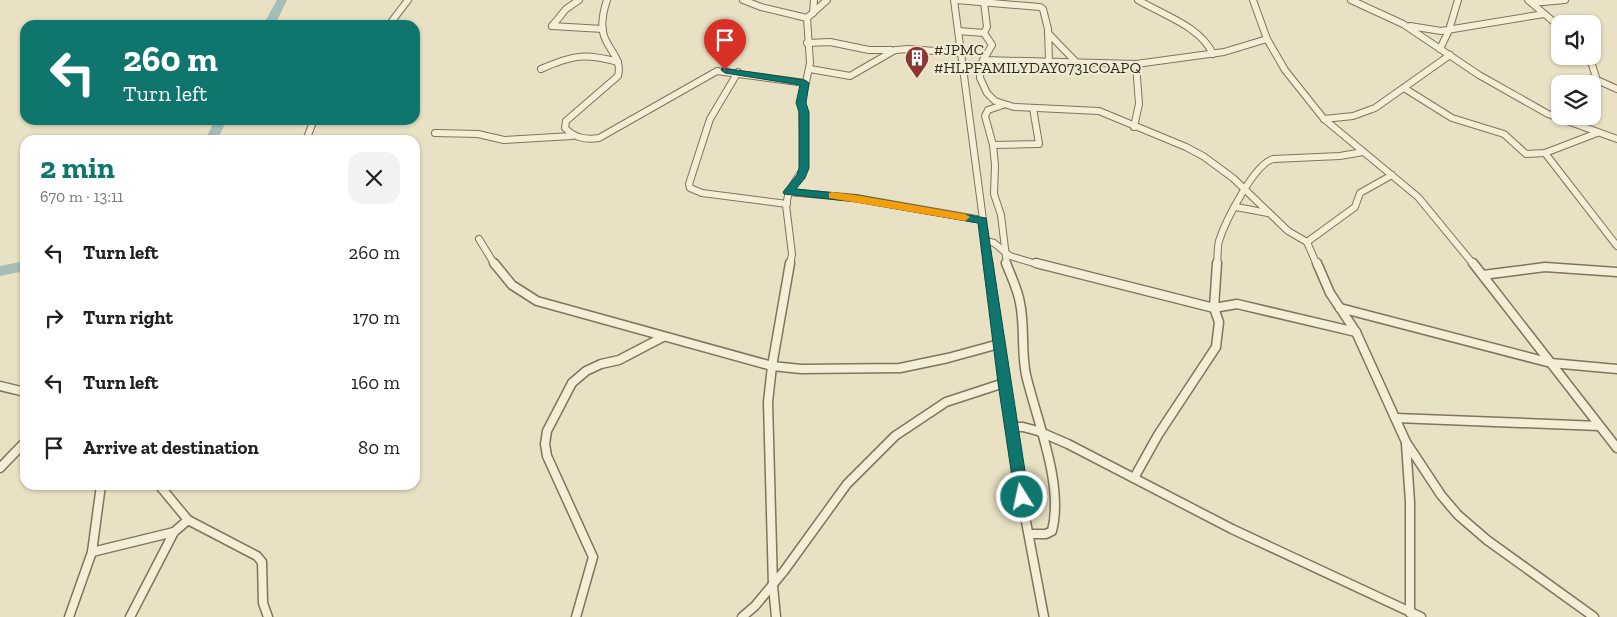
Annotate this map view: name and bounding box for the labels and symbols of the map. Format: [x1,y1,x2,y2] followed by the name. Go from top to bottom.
[704,19,746,70] pin
[934,40,1141,77] place label: #JPMC #HLPFAMILYDAY0731COAPQ
[904,45,930,79] building icon: #JPMC #HLPFAMILYDAY0731COAPQ
[995,470,1047,522] position arrow

